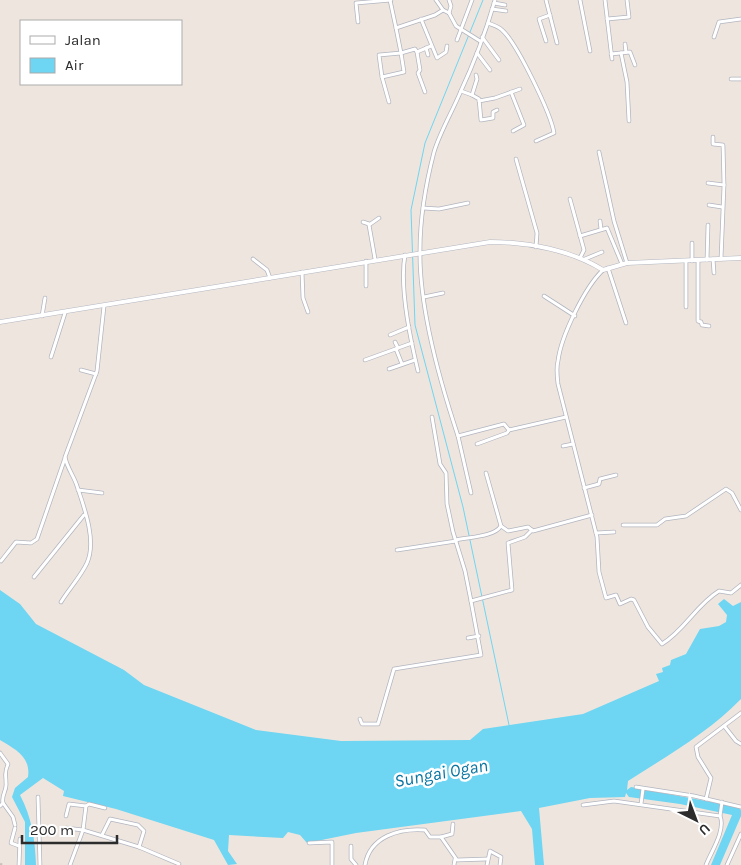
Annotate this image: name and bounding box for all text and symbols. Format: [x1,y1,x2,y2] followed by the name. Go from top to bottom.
[20,20,182,85] legend
[65,31,101,49] text: Jalan
[65,56,84,74] text: Air
[392,754,490,792] water label: Sungai Ogan
[671,795,721,845] north arrow
[22,812,118,844] scale bar
[695,820,714,839] text: U
[30,821,74,839] text: 200 m

